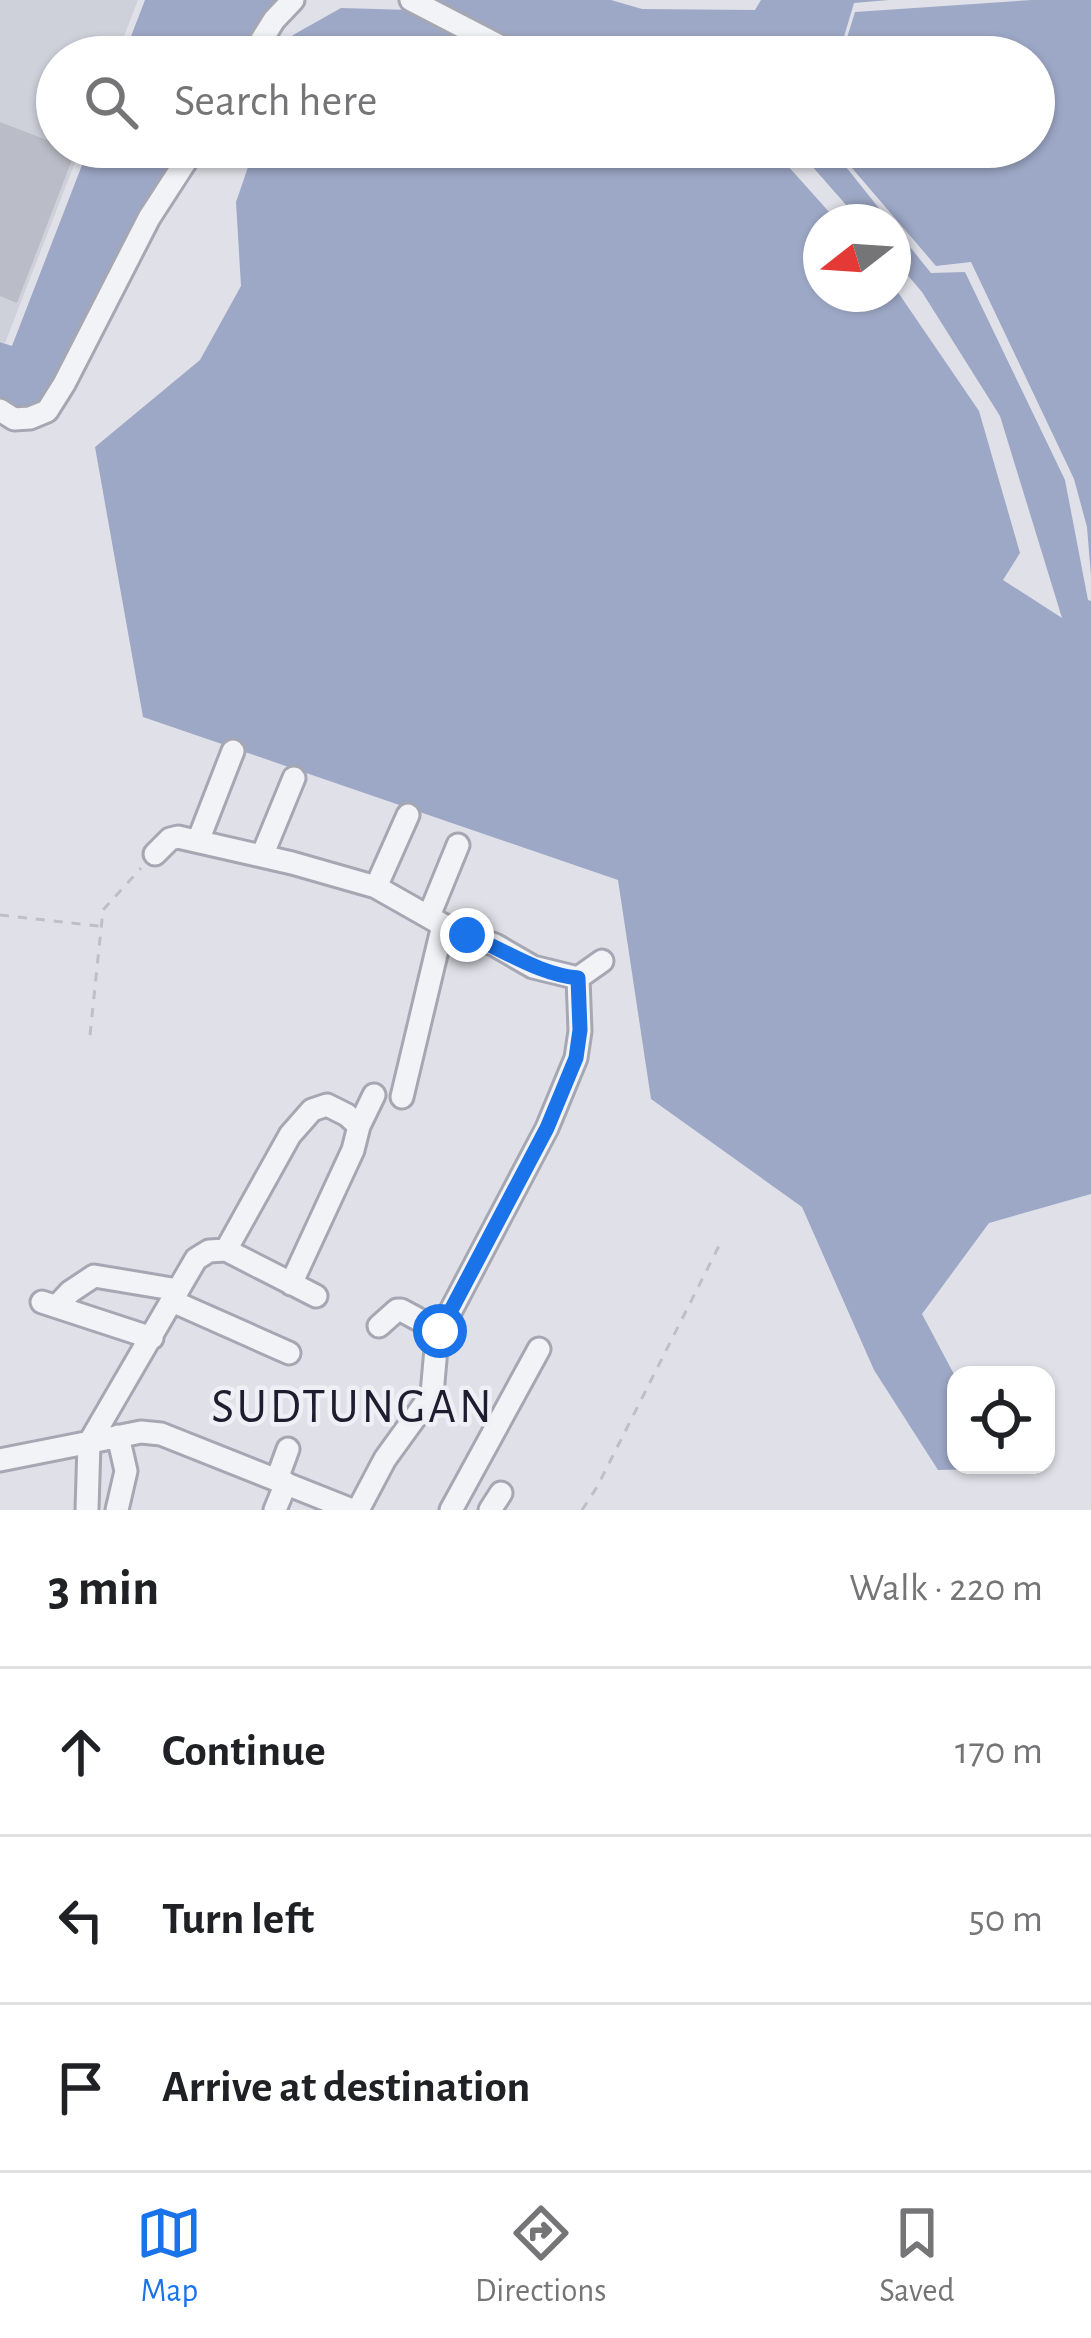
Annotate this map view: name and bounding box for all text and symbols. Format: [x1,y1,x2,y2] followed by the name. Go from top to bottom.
[36,36,1055,168] search box
[78,69,144,135] icon: search
[174,79,377,124] text: Search here
[803,204,911,312] north arrow
[440,908,494,962] route end
[413,1304,467,1358] route start
[947,1366,1055,1474] map controls
[947,1366,1055,1474] button: locate
[211,1384,495,1432] district label: SUDTUNGAN
[48,1563,159,1614] text: 3 min
[849,1569,1043,1608] text: Walk · 220 m
[48,1719,114,1785] icon: ahead
[162,1729,326,1774] text: Continue
[955,1732,1043,1771] text: 170 m
[48,1887,114,1953] icon: left
[162,1897,314,1942] text: Turn left
[968,1900,1043,1939] text: 50 m
[48,2055,114,2121] icon: arrive
[162,2065,530,2110] text: Arrive at destination
[136,2200,202,2312] tab: Map
[475,2200,606,2312] tab: Directions
[879,2200,955,2312] tab: Saved

